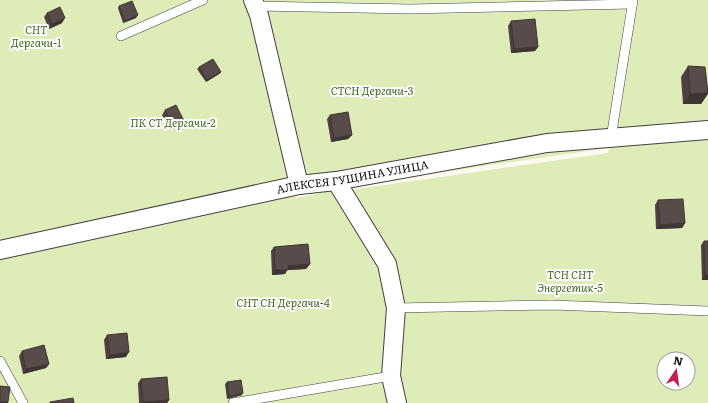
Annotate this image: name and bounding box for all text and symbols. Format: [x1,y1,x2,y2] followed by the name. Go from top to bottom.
[11,21,61,50] park label: СНТ Дергачи-1
[331,82,413,98] park label: СТСН Дергачи-3
[130,114,216,130] park label: ПК СТ Дергачи-2
[275,156,429,197] street label: АЛЕКСЕЯ ГУЩИНА УЛИЦА
[537,266,603,295] park label: ТСН СНТ Энергетик-5
[236,294,330,310] park label: СНТ СН Дергачи-4
[656,351,696,391] north arrow
[672,351,685,369] text: N

